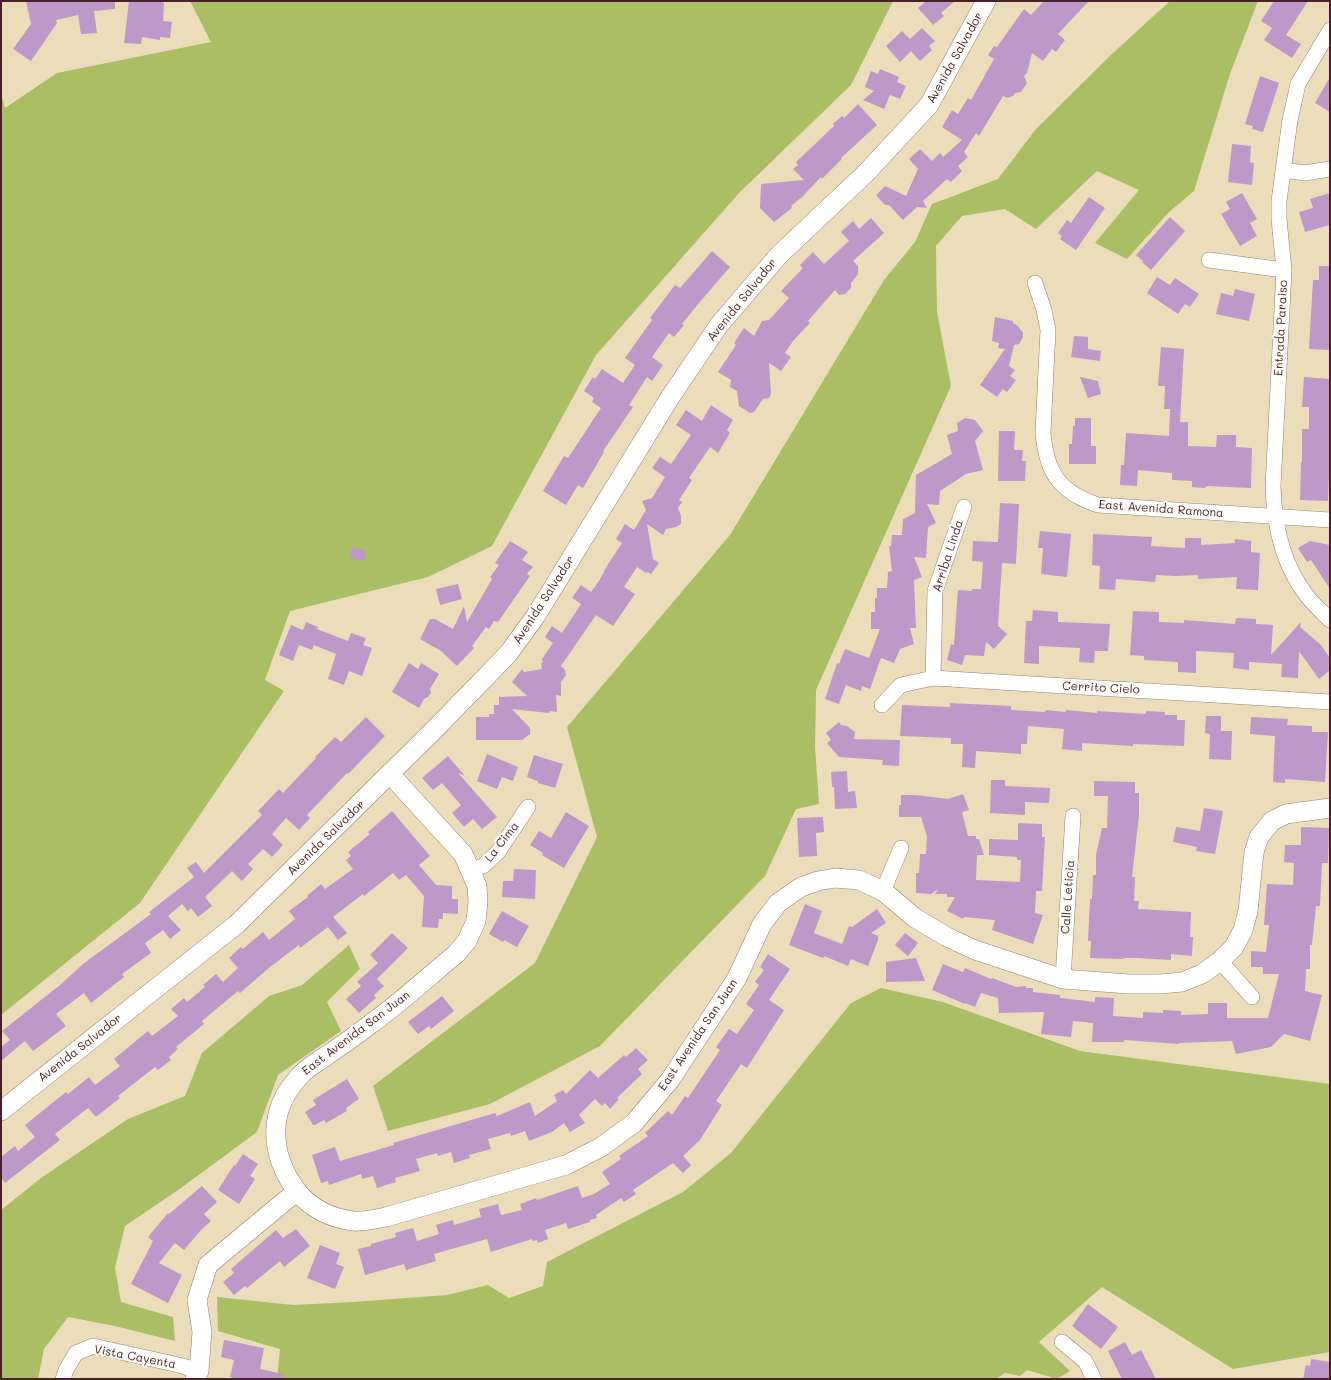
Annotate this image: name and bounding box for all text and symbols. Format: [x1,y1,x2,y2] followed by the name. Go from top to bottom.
[924,10,986,106] street label: Avenida Salvador
[704,256,780,344] street label: Avenida Salvador
[1271,280,1291,376] street label: Entrada Paraiso
[1098,497,1224,521] street label: East Avenida Ramona
[930,518,966,594] street label: Arriba Linda
[510,553,578,647] street label: Avenida Salvador
[1062,679,1140,697] street label: Cerrito Cielo
[284,797,368,879] street label: Avenida Salvador
[482,819,522,865] street label: La Cima
[1058,859,1078,935] street label: Calle Leticia
[655,976,741,1094] street label: East Avenida San Juan
[299,988,413,1078] street label: East Avenida San Juan
[35,1011,125,1085] street label: Avenida Salvador
[93,1342,177,1372] street label: Vista Cayenta

